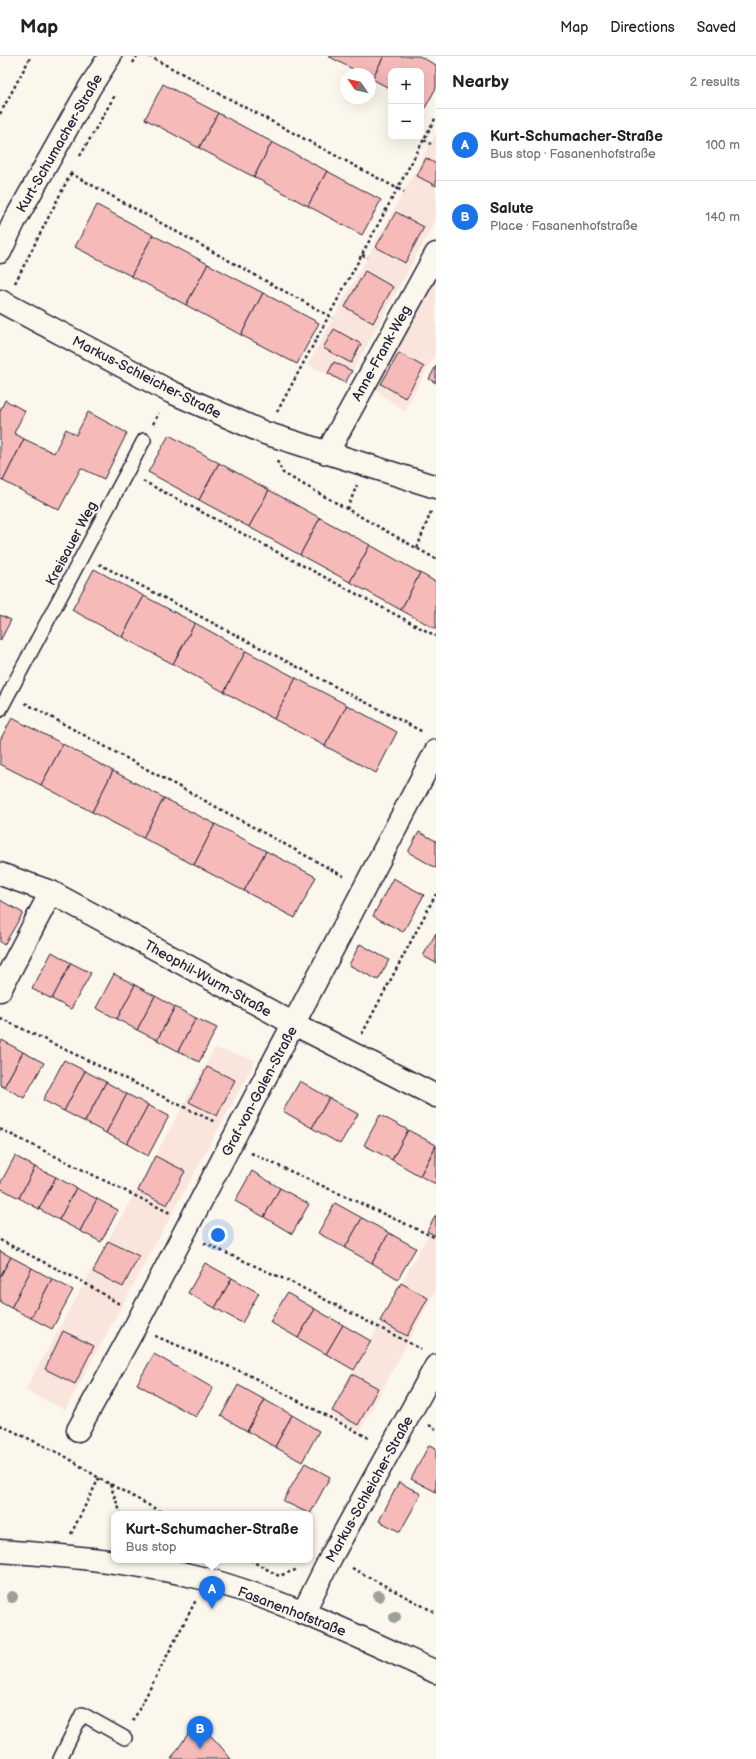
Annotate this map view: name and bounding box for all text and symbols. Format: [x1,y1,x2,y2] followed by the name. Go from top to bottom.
[20,16,58,39] text: Map
[560,19,588,36] text: Map
[610,19,675,36] text: Directions
[697,19,736,36] text: Saved
[340,68,376,104] north arrow
[388,68,424,140] map controls
[388,68,424,104] button: +
[13,71,106,215] street label: Kurt-Schumacher-Straße
[452,72,509,92] text: Nearby
[690,74,740,90] text: 2 results
[388,104,424,140] button: −
[490,127,663,146] text: Kurt-Schumacher-Straße
[461,137,469,153] text: A
[705,137,740,153] text: 100 m
[490,146,656,162] text: Bus stop · Fasanenhofstraße
[490,199,533,218] text: Salute
[460,209,470,225] text: B
[705,209,740,225] text: 140 m
[490,218,638,234] text: Place · Fasanenhofstraße
[348,302,415,404] street label: Anne-Frank-Weg
[70,332,224,422] street label: Markus-Schleicher-Straße
[42,498,101,588] street label: Kreisauer Weg
[141,936,274,1020] street label: Theophil-Wurm-Straße
[218,1023,301,1159] street label: Graf-von-Galen-Straße
[208,1225,228,1245] your location
[322,1413,417,1565] street label: Markus-Schleicher-Straße
[111,1511,313,1563] popup
[126,1520,298,1539] text: Kurt-Schumacher-Straße
[126,1539,177,1555] text: Bus stop
[199,1576,225,1609] pin: A
[235,1583,348,1640] street label: Fasanenhofstraße
[187,1716,213,1749] pin: B

